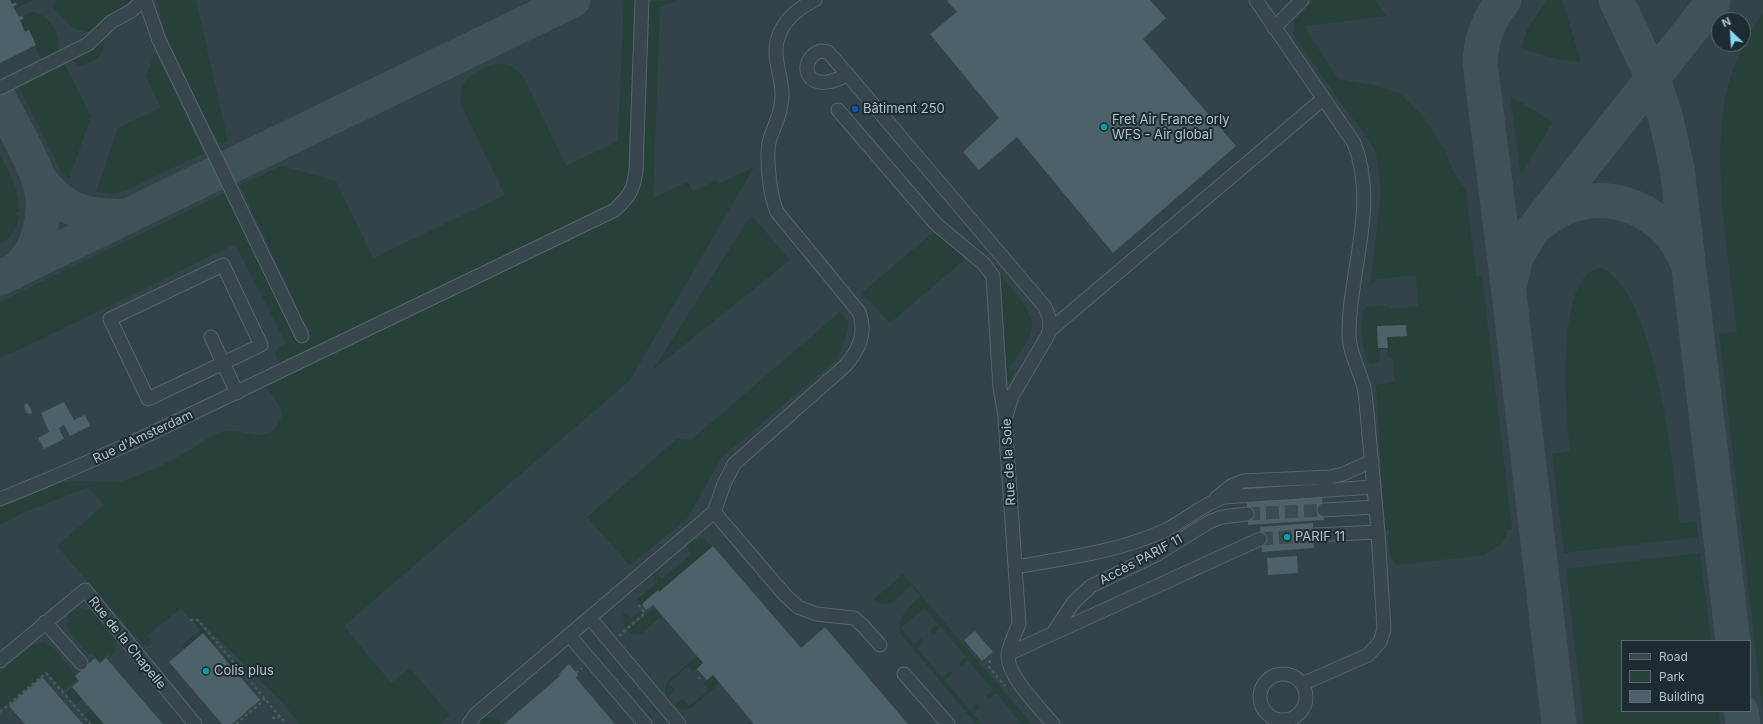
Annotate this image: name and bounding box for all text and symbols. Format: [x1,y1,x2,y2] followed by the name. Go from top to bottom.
[1711,12,1751,52] north arrow
[1720,14,1733,30] text: N
[863,101,945,117] place label: Bâtiment 250
[850,104,860,114] marker: Bâtiment 250
[1112,112,1229,143] place label: Fret Air France orly WFS - Air global
[1099,122,1109,132] marker: Fret Air France orly WFS - Air global
[91,407,195,467] street label: Rue d'Amsterdam
[999,418,1019,506] street label: Rue de la Soie
[1295,529,1345,545] place label: PARIF 11
[1097,532,1185,588] street label: Accès PARIF 11
[1282,532,1292,542] marker: PARIF 11
[85,594,169,692] street label: Rue de la Chapelle
[1621,640,1751,712] legend
[1659,649,1688,664] text: Road
[214,663,274,679] place label: Colis plus
[201,666,211,676] marker: Colis plus
[1659,669,1685,684] text: Park
[1659,689,1704,704] text: Building

